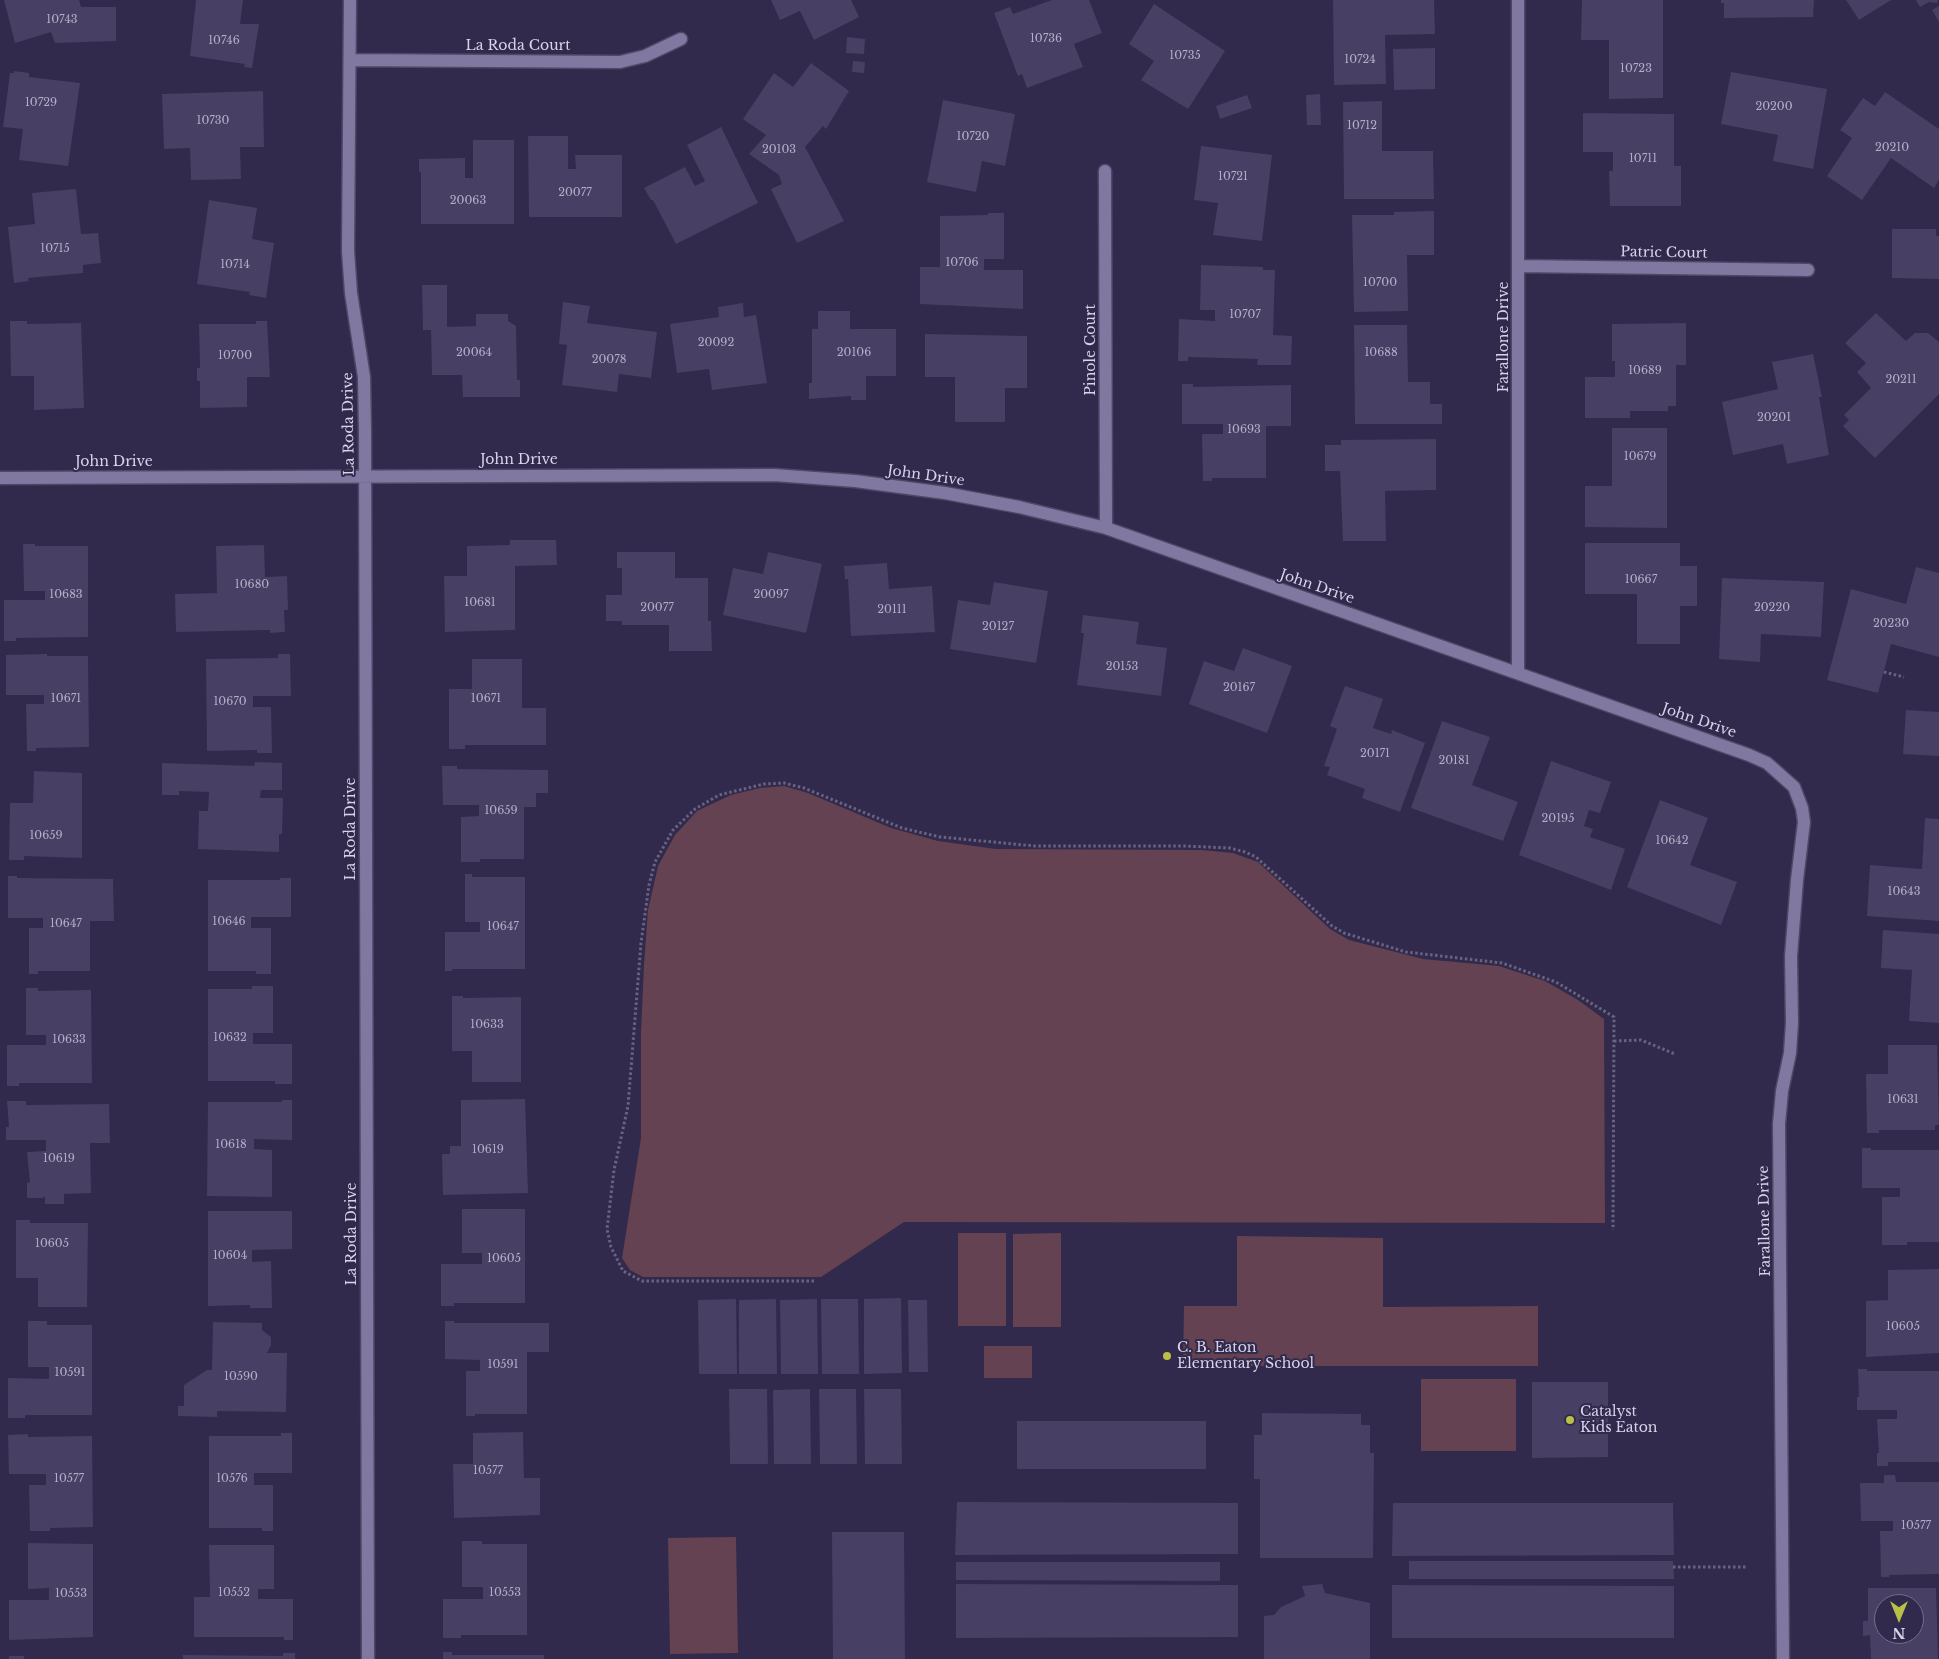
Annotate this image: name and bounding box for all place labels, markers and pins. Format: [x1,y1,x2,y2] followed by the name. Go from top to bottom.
[1177,1340,1314,1372] place label: C. B. Eaton Elementary School
[1161,1350,1173,1362] marker: C. B. Eaton Elementary School
[1580,1404,1658,1436] place label: Catalyst Kids Eaton
[1564,1414,1576,1426] marker: Catalyst Kids Eaton

